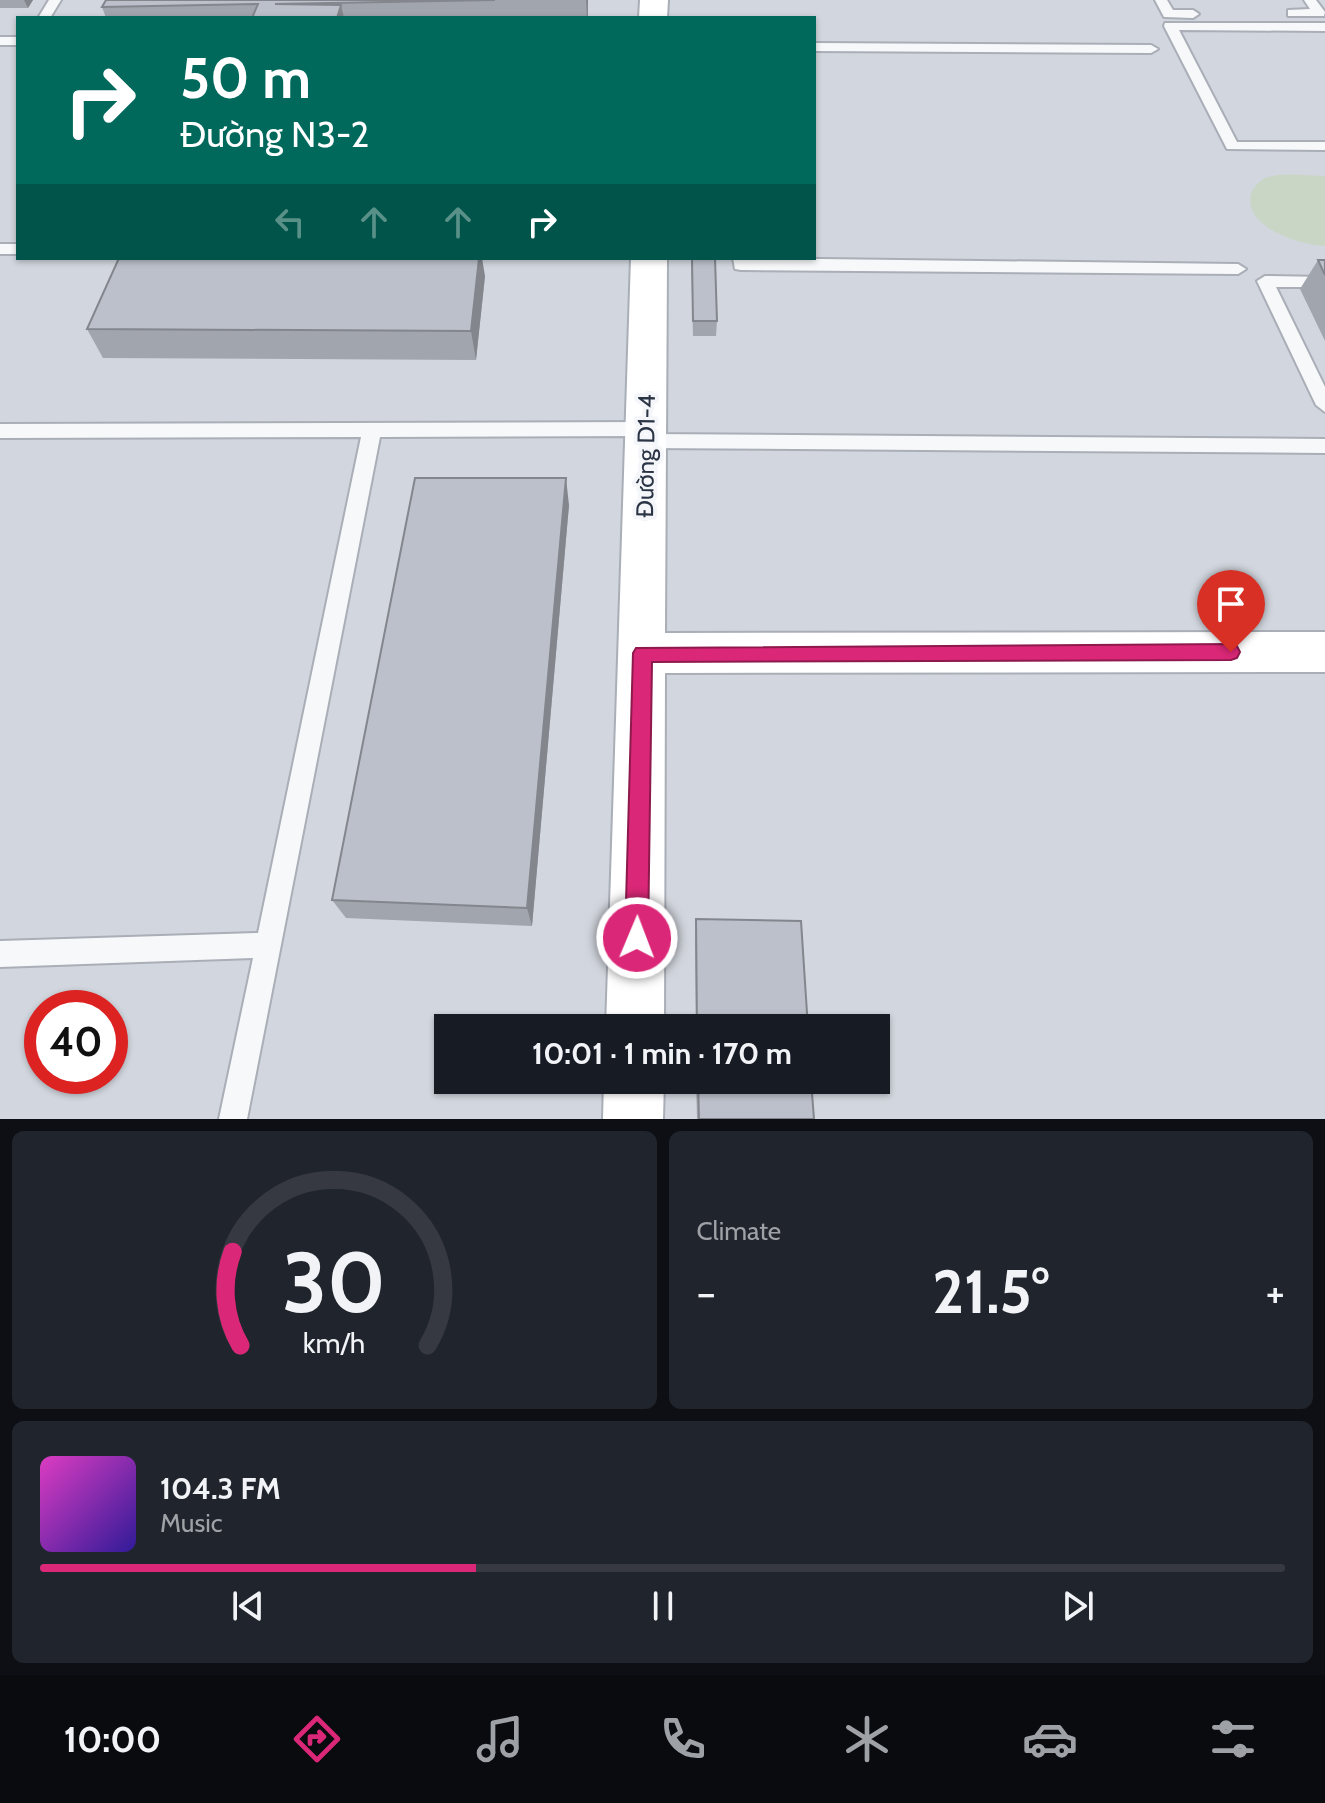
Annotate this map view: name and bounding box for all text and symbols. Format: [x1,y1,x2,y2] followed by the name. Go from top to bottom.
[180,44,311,112] text: 50 m
[48,48,152,152] icon: right
[180,112,369,156] text: Đường N3-2
[268,200,312,244] icon: left
[352,200,396,244] icon: ahead
[436,200,480,244] icon: ahead
[520,200,564,244] icon: right
[630,394,661,518] street label: Đường D1-4
[1197,570,1265,652] pin
[1209,582,1253,626] icon: arrive
[595,896,679,980] position arrow
[24,990,128,1094] speed limit sign: 40
[532,1035,792,1072] text: 10:01 · 1 min · 170 m
[697,1215,781,1247] text: Climate
[282,1232,386,1333] text: 30
[932,1255,1049,1328] text: 21.5°
[697,1266,716,1319] text: −
[1266,1266,1285,1319] text: +
[303,1325,366,1360] text: km/h
[160,1470,281,1507] text: 104.3 FM
[160,1507,223,1539] text: Music
[226,1584,270,1628] icon: previous
[641,1584,685,1628] icon: pause
[1056,1584,1100,1628] icon: next
[289,1711,345,1767] icon: directions
[472,1711,528,1767] icon: music
[655,1711,711,1767] icon: phone
[839,1711,895,1767] icon: climate
[1022,1711,1078,1767] icon: car
[1205,1711,1261,1767] icon: filters
[64,1717,161,1761] text: 10:00

